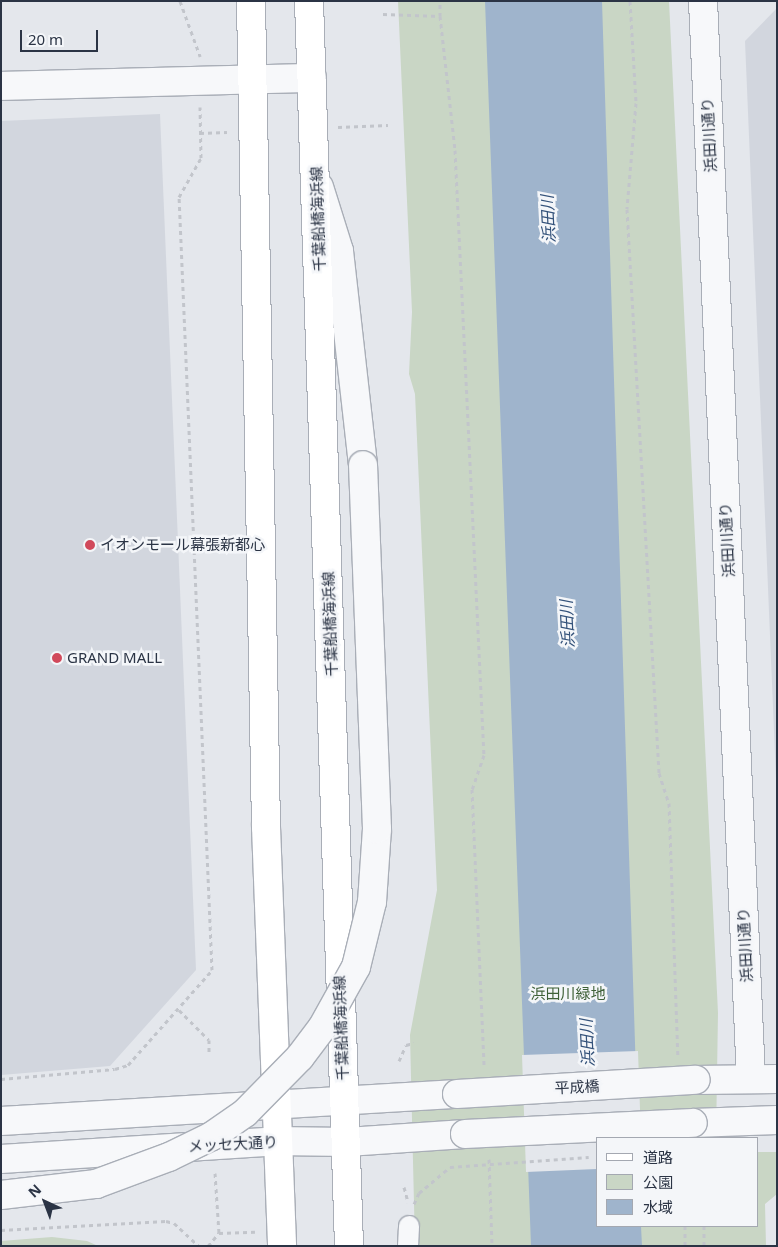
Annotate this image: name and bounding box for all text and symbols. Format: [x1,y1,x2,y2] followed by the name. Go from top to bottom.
[22,20,100,52] scale bar
[28,29,63,49] text: 20 m
[698,97,720,173] street label: 浜田川通り
[307,166,329,272] street label: 千葉船橋海浜線
[537,195,559,243] water label: 浜田川
[716,502,738,578] street label: 浜田川通り
[100,536,265,554] place label: イオンモール幕張新都心
[84,539,96,551] marker: イオンモール幕張新都心
[319,571,341,677] street label: 千葉船橋海浜線
[556,600,578,648] water label: 浜田川
[67,649,162,667] place label: GRAND MALL
[51,652,63,664] marker: GRAND MALL
[734,907,756,983] street label: 浜田川通り
[330,975,352,1081] street label: 千葉船橋海浜線
[531,985,605,1003] park label: 浜田川緑地
[576,1019,598,1067] water label: 浜田川
[554,1077,600,1097] street label: 平成橋
[188,1133,278,1155] street label: メッセ大通り
[596,1137,758,1227] legend
[643,1147,673,1167] text: 道路
[643,1172,673,1192] text: 公園
[20,1177,70,1227] north arrow
[24,1180,45,1202] text: N
[643,1197,673,1217] text: 水域

